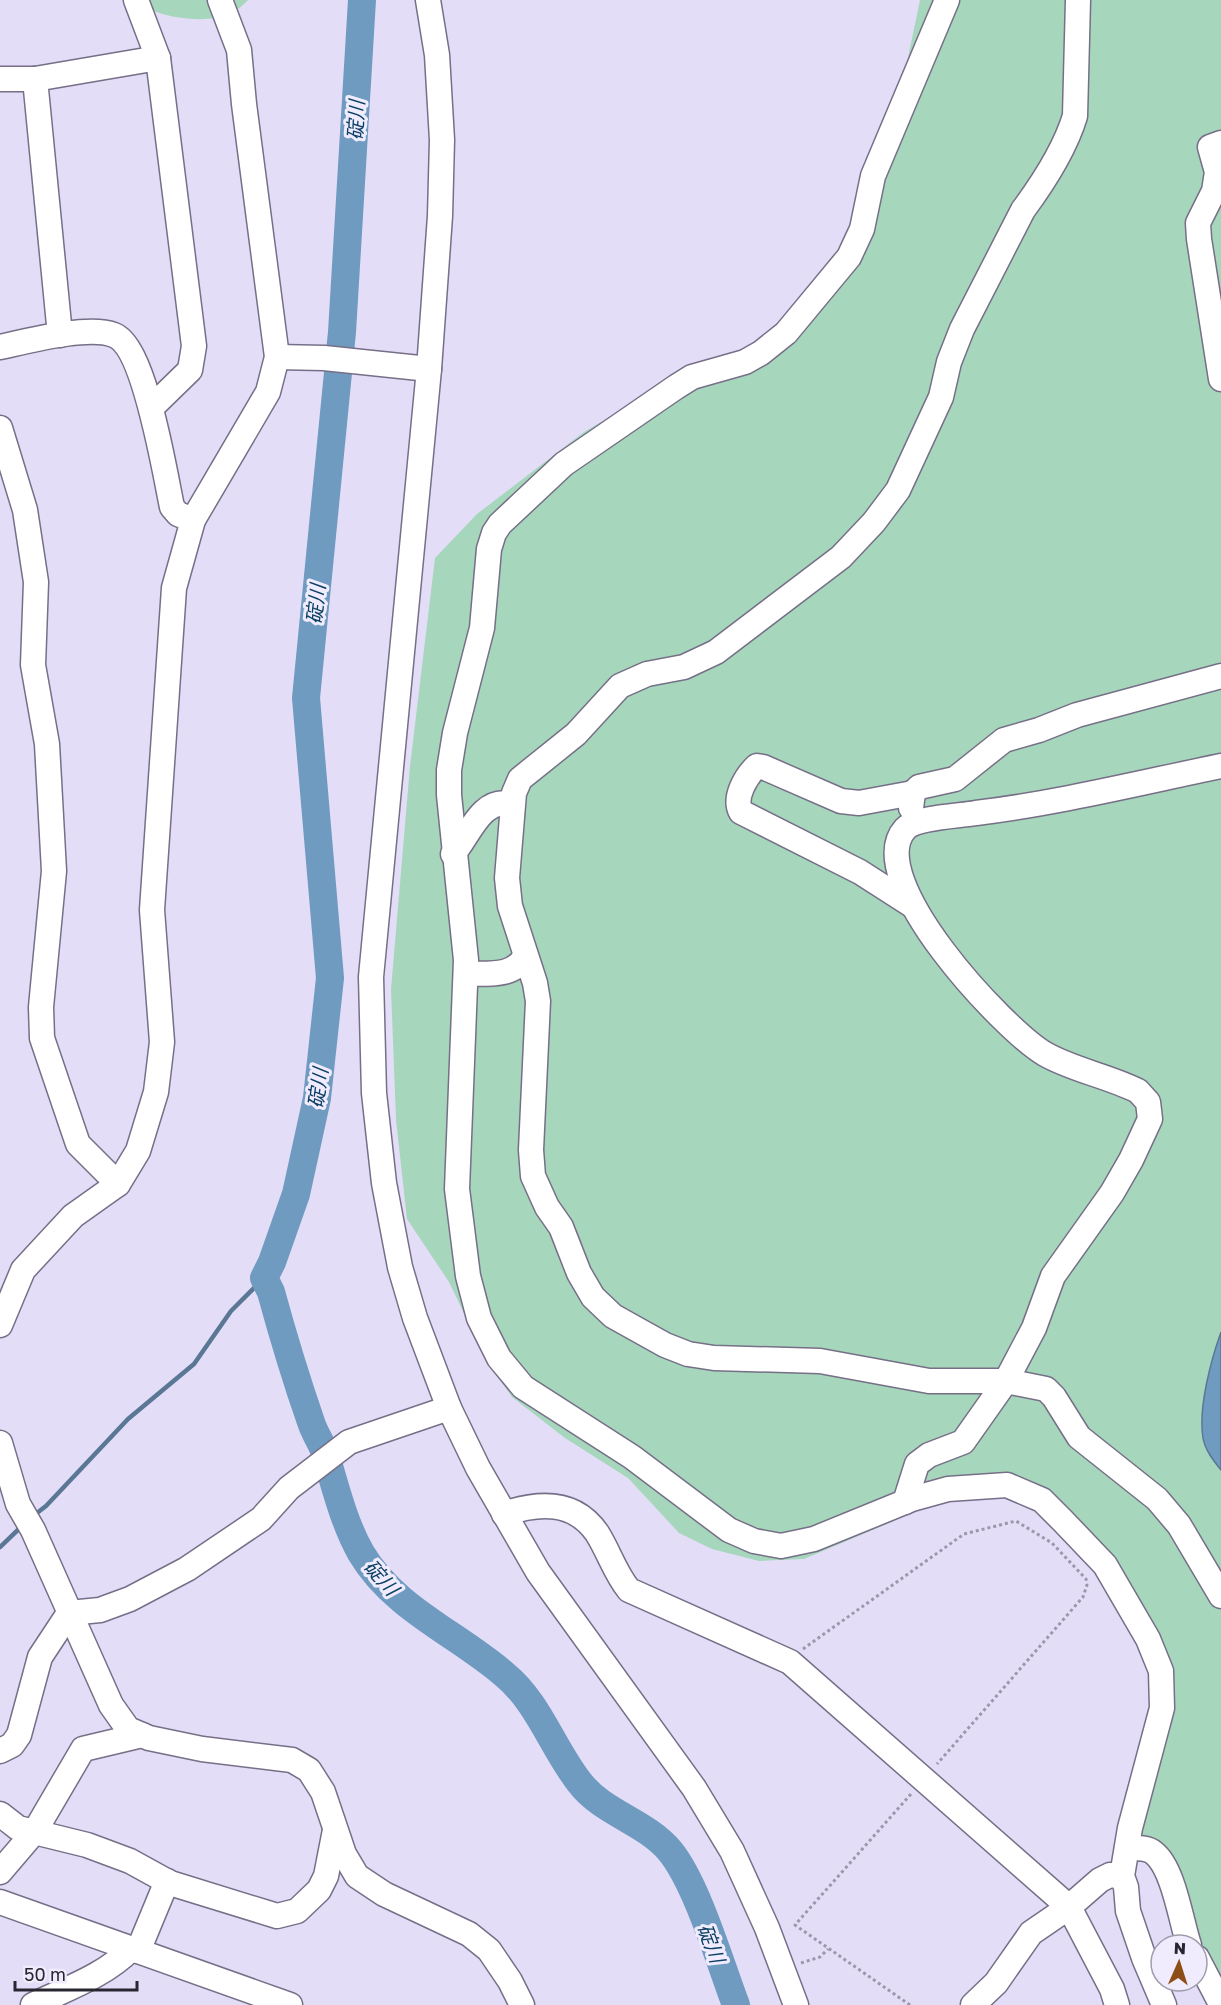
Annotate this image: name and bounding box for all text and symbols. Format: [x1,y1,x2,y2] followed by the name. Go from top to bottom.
[342,97,368,141] water label: 碇川
[301,581,329,625] water label: 碇川
[302,1065,332,1109] water label: 碇川
[360,1554,406,1601] water label: 碇川
[694,1920,731,1968] water label: 碇川
[1149,1933,1209,1993] north arrow
[1173,1938,1186,1958] text: N
[15,1954,136,1992] scale bar
[24,1963,66,1985] text: 50 m

